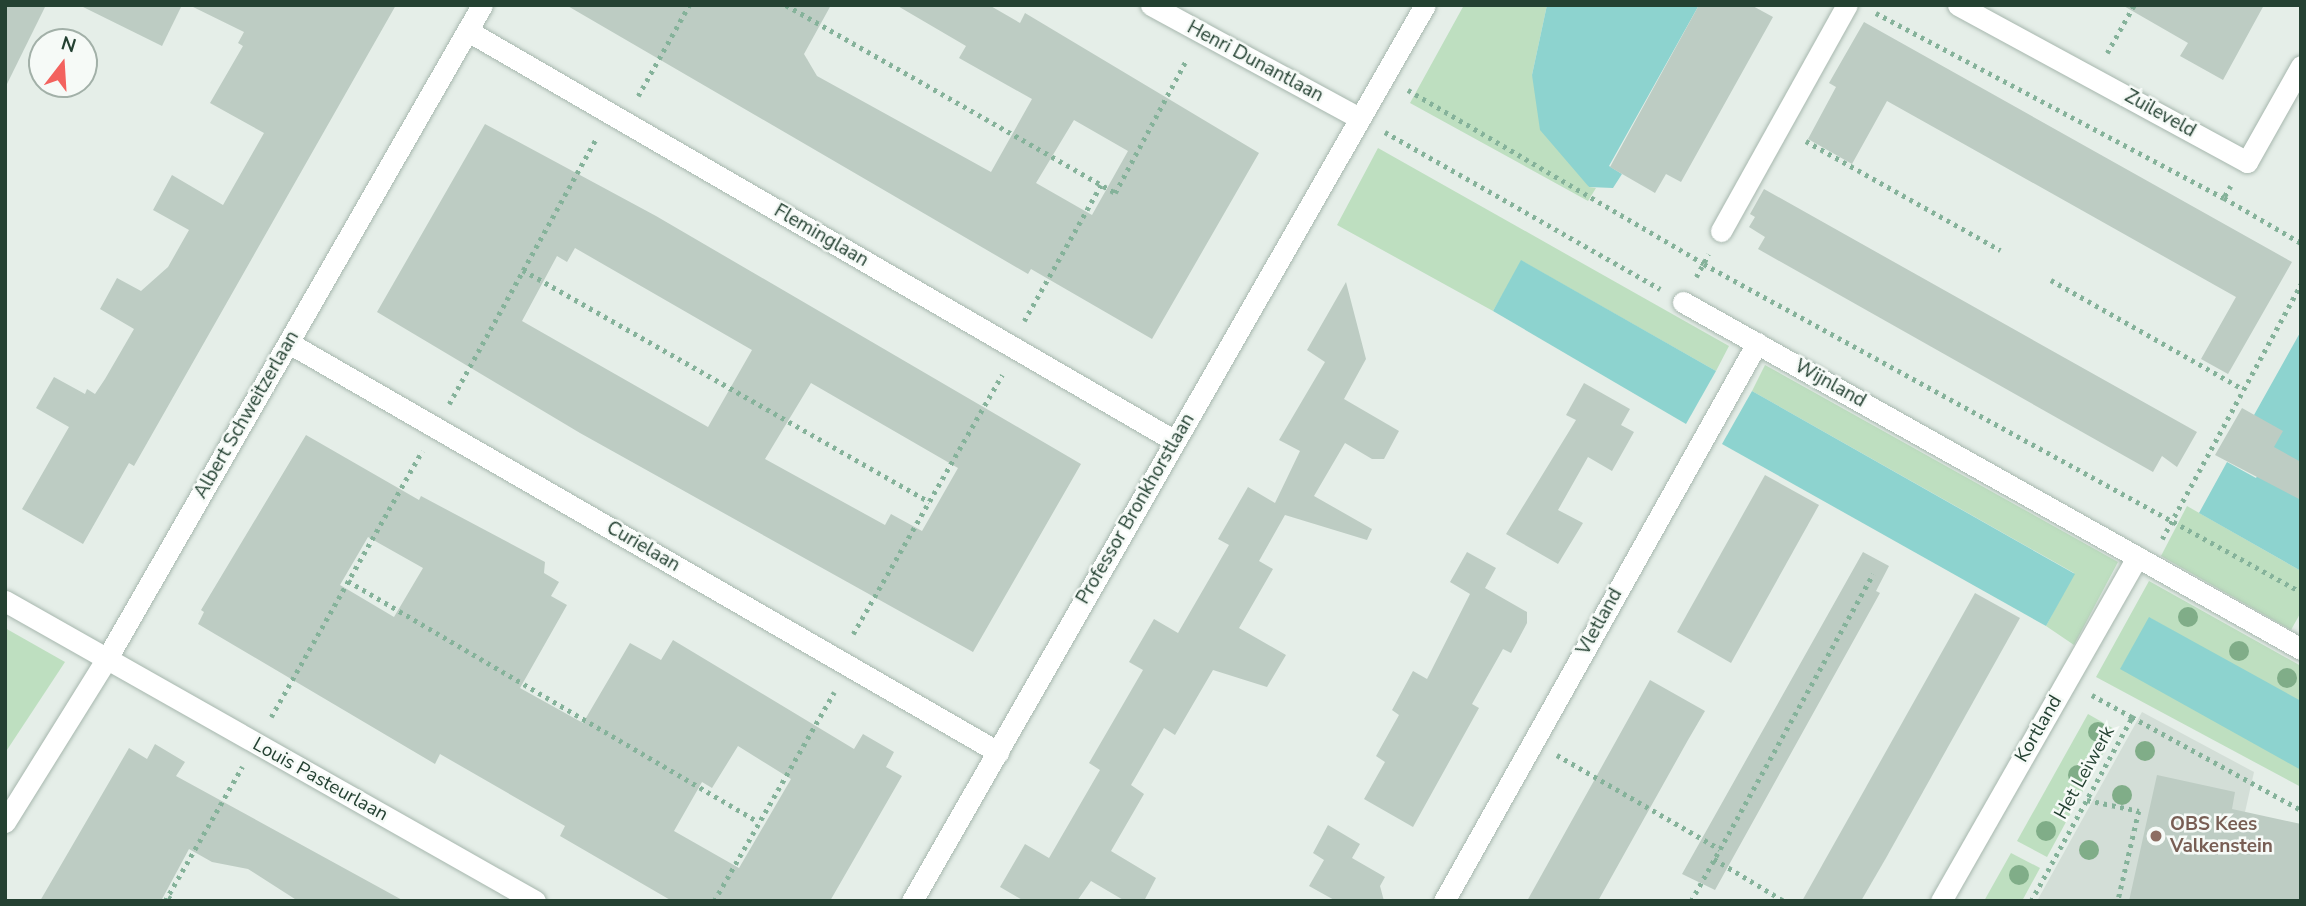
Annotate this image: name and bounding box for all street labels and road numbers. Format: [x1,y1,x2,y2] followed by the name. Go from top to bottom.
[1183,16,1327,108] street label: Henri Dunantlaan
[2120,85,2200,143] street label: Zuileveld
[770,200,872,272] street label: Fleminglaan
[190,327,304,503] street label: Albert Schweitzerlaan
[1790,355,1870,413] street label: Wijnland
[1072,410,1200,608] street label: Professor Bronkhorstlaan
[602,517,684,577] street label: Curielaan
[1572,585,1628,659] street label: Vletland
[2011,691,2067,767] street label: Kortland
[2050,722,2120,824] street label: Het Leiwerk
[248,733,392,827] street label: Louis Pasteurlaan

